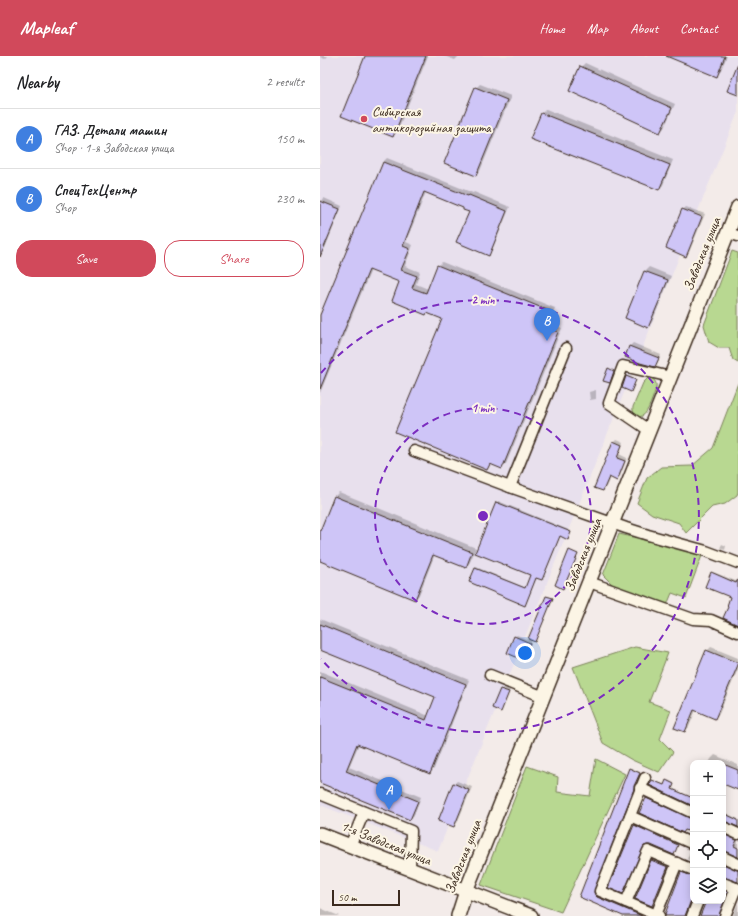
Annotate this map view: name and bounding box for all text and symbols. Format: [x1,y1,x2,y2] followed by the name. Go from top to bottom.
[20,16,73,40] text: Mapleaf
[539,20,565,37] text: Home
[587,20,608,37] text: Map
[630,20,658,37] text: About
[680,20,718,37] text: Contact
[16,72,59,93] text: Nearby
[266,74,304,90] text: 2 results
[372,103,492,136] place label: Сибирская антикорозийная защита
[359,114,369,124] marker: Сибирская антикорозийная защита
[54,121,166,140] text: ГАЗ. Детали машин
[26,131,32,147] text: A
[276,131,304,147] text: 150 m
[54,140,174,156] text: Shop · 1-я Заводская улица
[54,181,136,200] text: СпецТехЦентр
[26,191,32,207] text: B
[276,191,304,207] text: 230 m
[54,200,76,216] text: Shop
[680,214,725,293] street label: Заводская улица
[16,240,156,277] button: Save
[164,240,304,277] button: Share
[472,292,495,308] text: 2 min
[534,308,560,341] pin: B
[472,400,495,416] text: 1 min
[476,509,490,523] centre of rings
[561,515,606,594] street label: Заводская улица
[515,643,535,663] your location
[690,760,726,904] map controls
[690,760,726,796] button: +
[376,777,402,810] pin: A
[690,796,726,832] button: −
[338,817,435,869] street label: 1-я Заводская улица
[441,817,485,896] street label: Заводская улица
[690,832,726,868] button: locate
[690,868,726,904] button: layers
[332,888,400,907] scale bar
[338,890,357,904] text: 50 m

